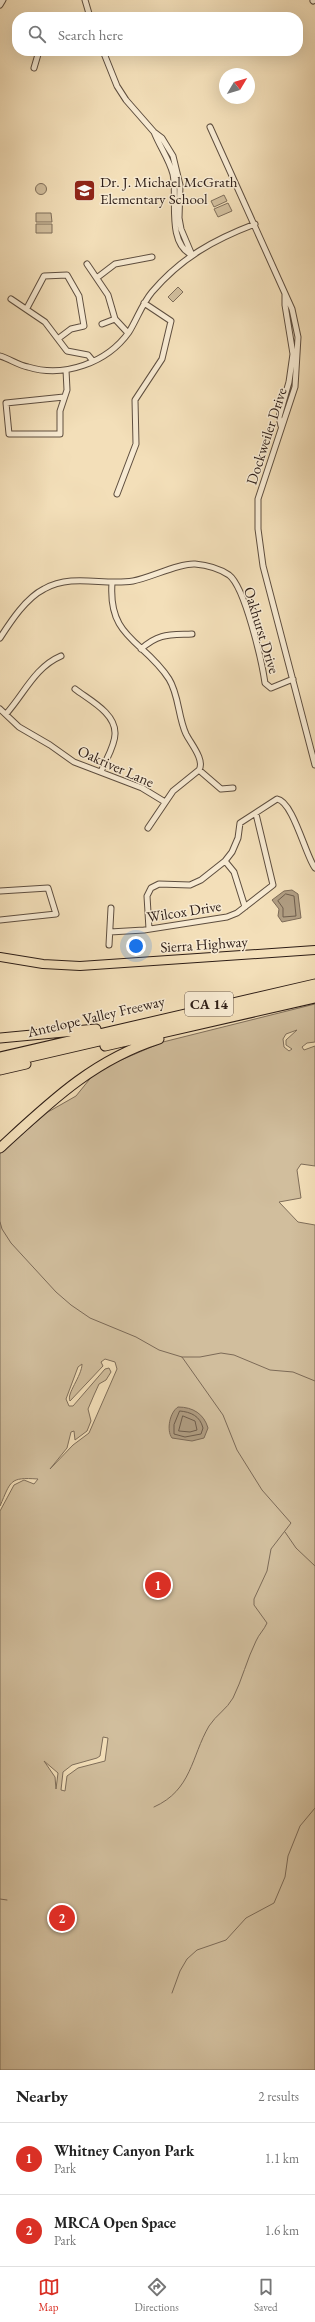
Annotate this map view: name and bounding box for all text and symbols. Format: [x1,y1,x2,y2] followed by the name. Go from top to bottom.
[12,12,303,56] search box
[26,23,48,45] icon: search
[58,25,123,44] text: Search here
[219,68,255,104] north arrow
[100,172,238,208] place label: Dr. J. Michael McGrath Elementary School
[72,177,98,203] school or university icon: Dr. J. Michael McGrath Elementary School
[241,385,291,487] street label: Dockweiler Drive
[240,584,284,676] street label: Oakhurst Drive
[75,741,157,791] street label: Oakriver Lane
[146,896,223,926] street label: Wilcox Drive
[160,931,249,957] street label: Sierra Highway
[126,936,146,956] your location
[24,991,167,1041] street label: Antelope Valley Freeway
[185,992,233,1016] road number: CA 14
[145,1570,171,1600] pin: 1
[49,1903,75,1933] pin: 2
[16,2085,68,2107] text: Nearby
[258,2088,299,2105] text: 2 results
[54,2141,194,2160] text: Whitney Canyon Park
[26,2150,32,2167] text: 1
[265,2150,299,2167] text: 1.1 km
[54,2160,76,2177] text: Park
[54,2213,176,2232] text: MRCA Open Space
[26,2222,32,2239] text: 2
[265,2222,299,2239] text: 1.6 km
[54,2232,76,2249] text: Park
[38,2276,60,2314] tab: Map
[135,2276,179,2314] tab: Directions
[254,2276,277,2314] tab: Saved

